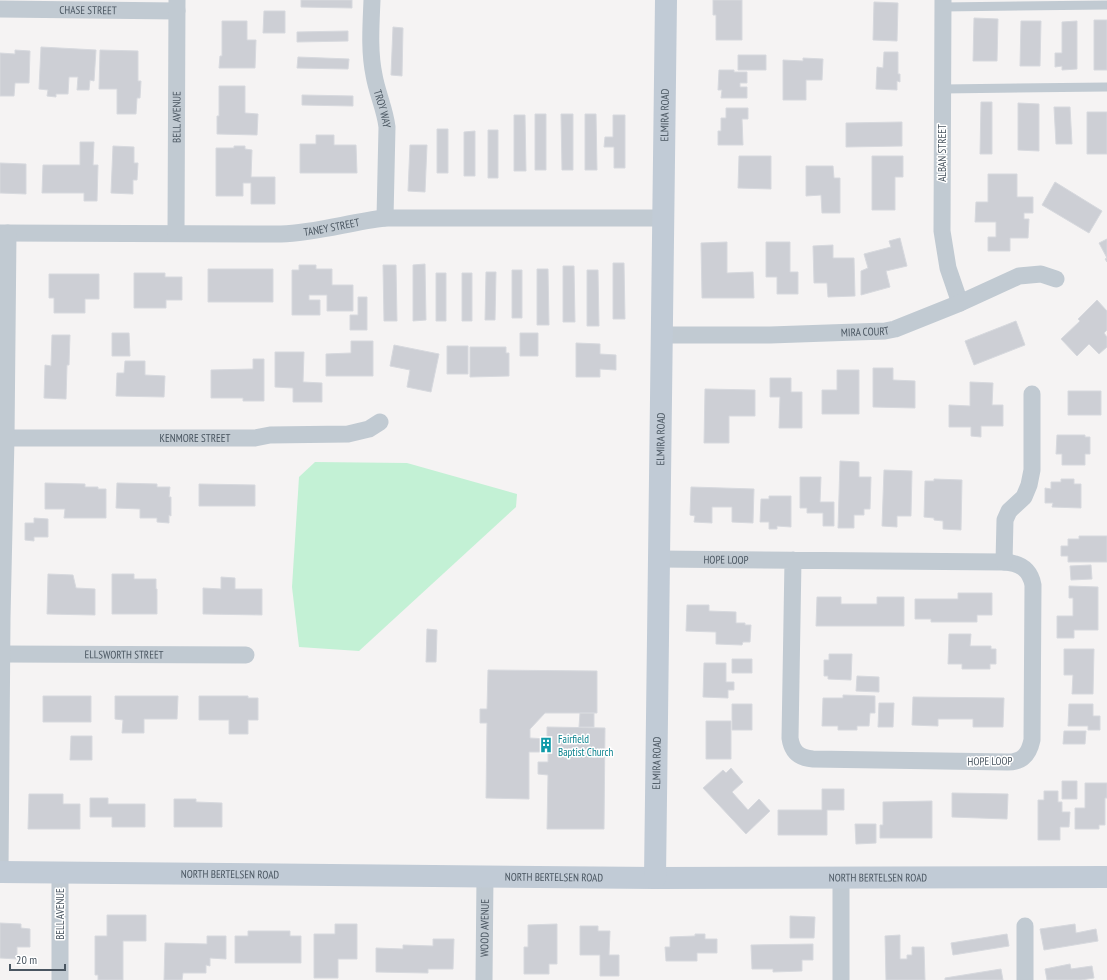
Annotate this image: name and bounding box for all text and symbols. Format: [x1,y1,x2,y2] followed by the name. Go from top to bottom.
[59,3,117,17] street label: CHASE STREET
[371,88,394,129] street label: TROY WAY
[657,88,672,142] street label: ELMIRA ROAD
[169,91,184,143] street label: BELL AVENUE
[935,124,949,182] street label: ALBAN STREET
[303,215,361,239] street label: TANEY STREET
[841,323,890,340] street label: MIRA COURT
[653,412,668,466] street label: ELMIRA ROAD
[160,431,230,445] street label: KENMORE STREET
[703,552,749,567] street label: HOPE LOOP
[84,647,164,662] street label: ELLSWORTH STREET
[558,732,613,759] place label: Fairfield Baptist Church
[537,736,555,754] building icon: Fairfield Baptist Church
[649,736,664,790] street label: ELMIRA ROAD
[967,754,1013,768] street label: HOPE LOOP
[181,867,279,882] street label: NORTH BERTELSEN ROAD
[505,870,603,885] street label: NORTH BERTELSEN ROAD
[829,870,927,885] street label: NORTH BERTELSEN ROAD
[53,888,67,940] street label: BELL AVENUE
[477,899,492,957] street label: WOOD AVENUE
[10,946,65,972] scale bar
[16,952,37,967] text: 20 m

